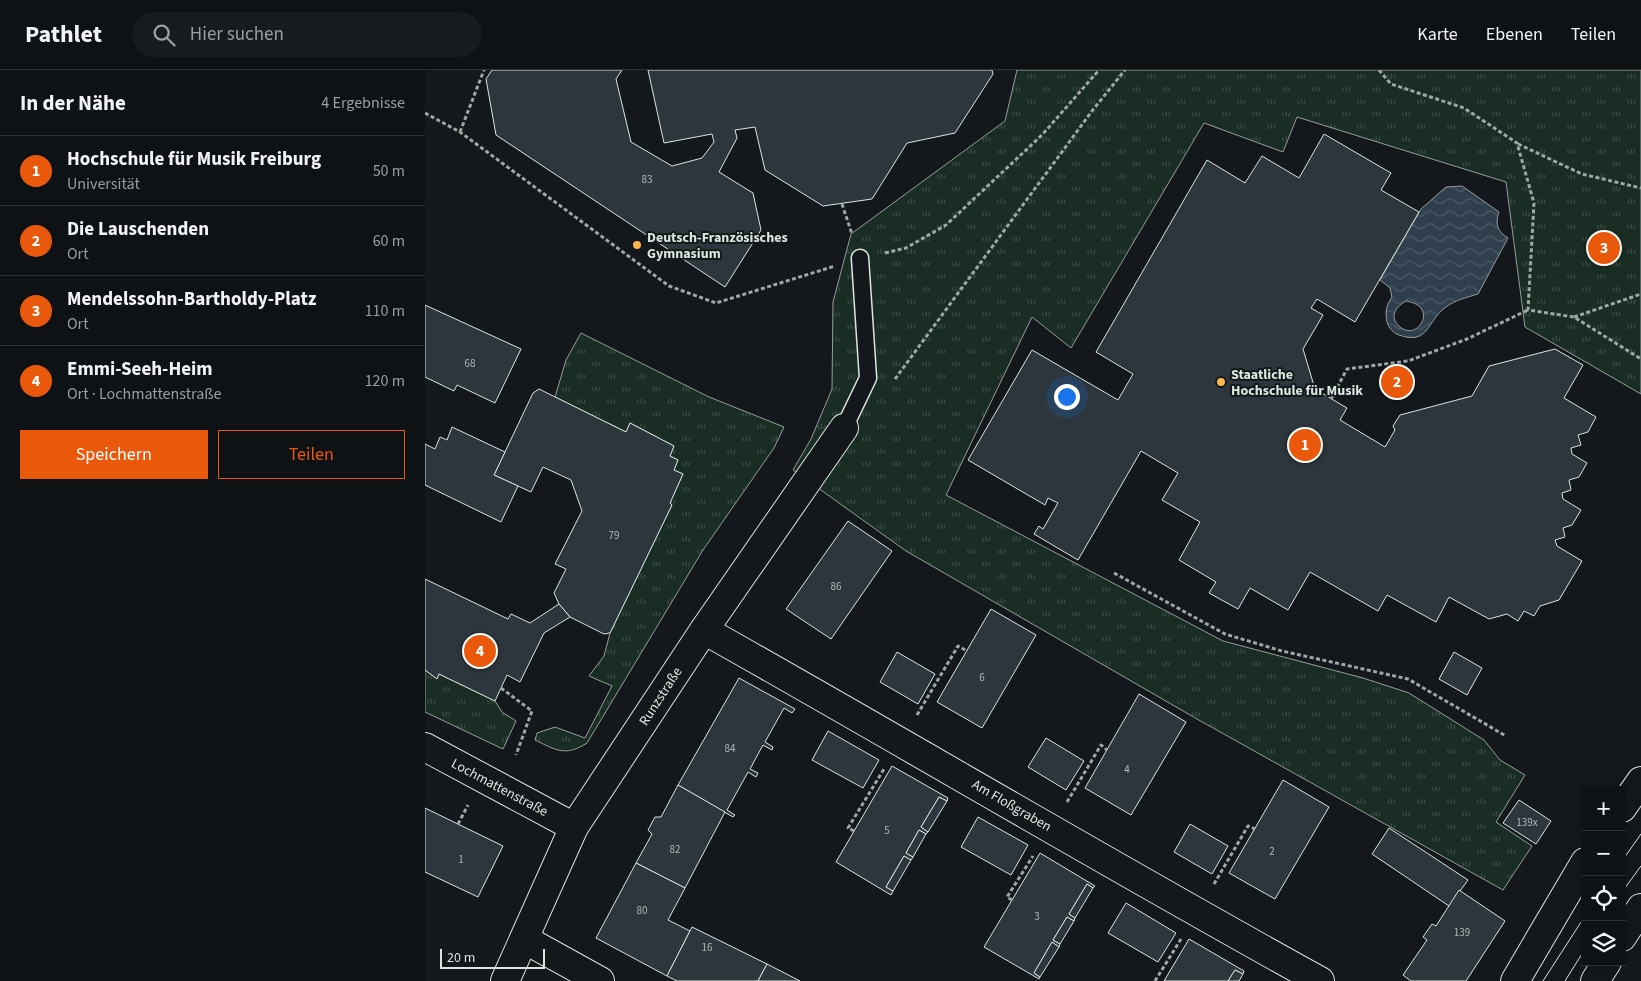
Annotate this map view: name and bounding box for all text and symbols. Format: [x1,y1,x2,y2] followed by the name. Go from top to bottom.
[132,12,482,57] search box
[25,17,102,52] text: Pathlet
[150,21,178,49] icon: search
[190,21,284,48] text: Hier suchen
[1417,22,1458,47] text: Karte
[1486,22,1543,47] text: Ebenen
[1571,22,1616,47] text: Teilen
[20,88,126,118] text: In der Nähe
[321,92,405,114] text: 4 Ergebnisse
[67,146,321,173] text: Hochschule für Musik Freiburg
[32,160,40,182] text: 1
[373,160,405,182] text: 50 m
[642,172,652,187] house number: 83
[67,173,140,195] text: Universität
[67,216,209,243] text: Die Lauschenden
[647,228,788,264] place label: Deutsch-Französisches Gymnasium
[1588,229,1620,267] pin: 3
[32,230,40,252] text: 2
[373,230,405,252] text: 60 m
[631,239,643,251] marker: Deutsch-Französisches Gymnasium
[67,243,89,265] text: Ort
[67,286,316,313] text: Mendelssohn-Bartholdy-Platz
[32,300,40,322] text: 3
[365,300,405,322] text: 110 m
[67,313,89,335] text: Ort
[67,356,213,383] text: Emmi-Seeh-Heim
[465,356,476,371] house number: 68
[1381,363,1413,401] pin: 2
[1231,365,1363,401] place label: Staatliche Hochschule für Musik
[32,370,40,392] text: 4
[365,370,405,392] text: 120 m
[1215,376,1227,388] marker: Staatliche Hochschule für Musik
[67,383,221,405] text: Ort · Lochmattenstraße
[1054,384,1080,410] your location
[1289,426,1321,464] pin: 1
[20,430,208,479] button: Speichern
[218,430,405,479] button: Teilen
[609,528,619,543] house number: 79
[831,579,842,594] house number: 86
[464,632,496,670] pin: 4
[634,663,687,730] street label: Runzstraße
[979,670,985,685] house number: 6
[725,741,736,756] house number: 84
[448,754,552,822] street label: Lochmattenstraße
[1124,762,1130,777] house number: 4
[968,775,1055,837] street label: Am Floßgraben
[1581,786,1626,966] map controls
[1581,786,1626,831] button: +
[1516,815,1538,830] house number: 139x
[884,823,890,838] house number: 5
[1581,831,1626,876] button: −
[670,842,680,857] house number: 82
[1269,844,1275,859] house number: 2
[458,852,464,867] house number: 1
[1581,876,1626,921] button: locate
[637,903,647,918] house number: 80
[1034,909,1040,924] house number: 3
[1581,921,1626,966] button: layers
[1454,925,1470,940] house number: 139
[702,940,713,955] house number: 16
[440,946,545,969] scale bar
[447,948,475,968] text: 20 m

